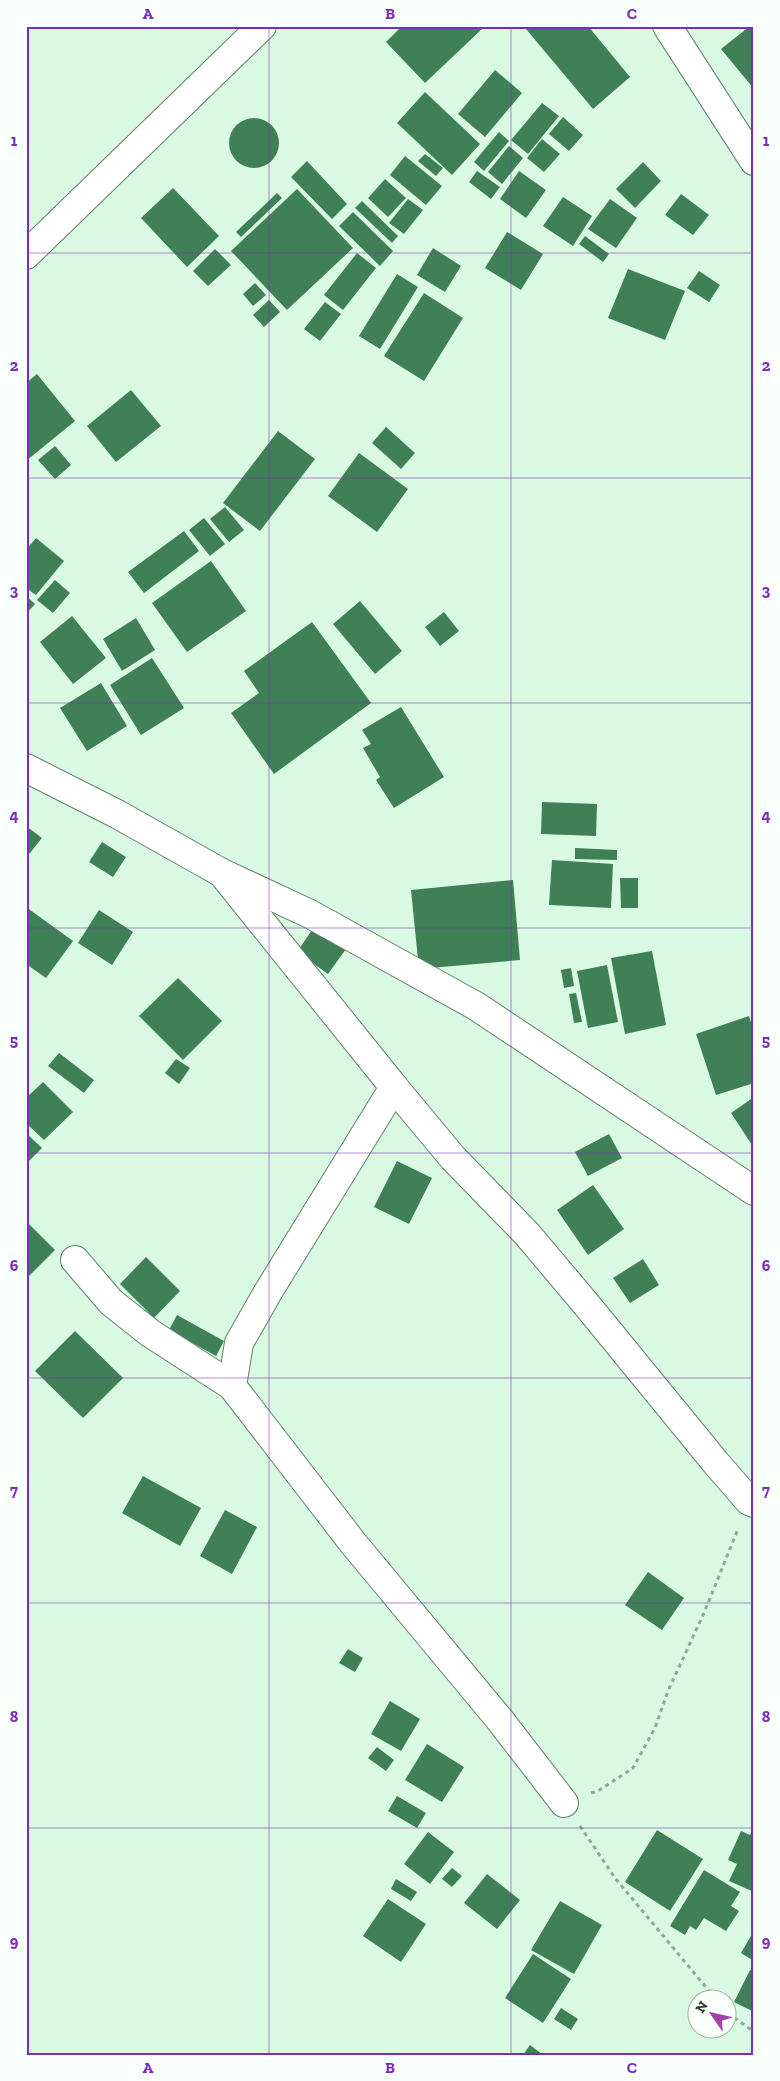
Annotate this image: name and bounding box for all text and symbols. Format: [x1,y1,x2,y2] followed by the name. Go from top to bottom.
[143,4,154,23] text: A
[385,4,395,23] text: B
[627,4,637,23] text: C
[11,131,18,150] text: 1
[763,131,770,150] text: 1
[10,356,19,375] text: 2
[762,356,771,375] text: 2
[10,581,19,600] text: 3
[762,581,771,600] text: 3
[9,806,19,825] text: 4
[761,806,771,825] text: 4
[10,1031,18,1050] text: 5
[762,1031,770,1050] text: 5
[10,1256,19,1275] text: 6
[762,1256,771,1275] text: 6
[10,1481,18,1500] text: 7
[762,1481,770,1500] text: 7
[10,1707,19,1726] text: 8
[762,1707,771,1726] text: 8
[10,1932,19,1951] text: 9
[762,1932,771,1951] text: 9
[688,1988,738,2038] north arrow
[692,1998,712,2016] text: N
[143,2058,154,2077] text: A
[385,2058,395,2077] text: B
[627,2058,637,2077] text: C

